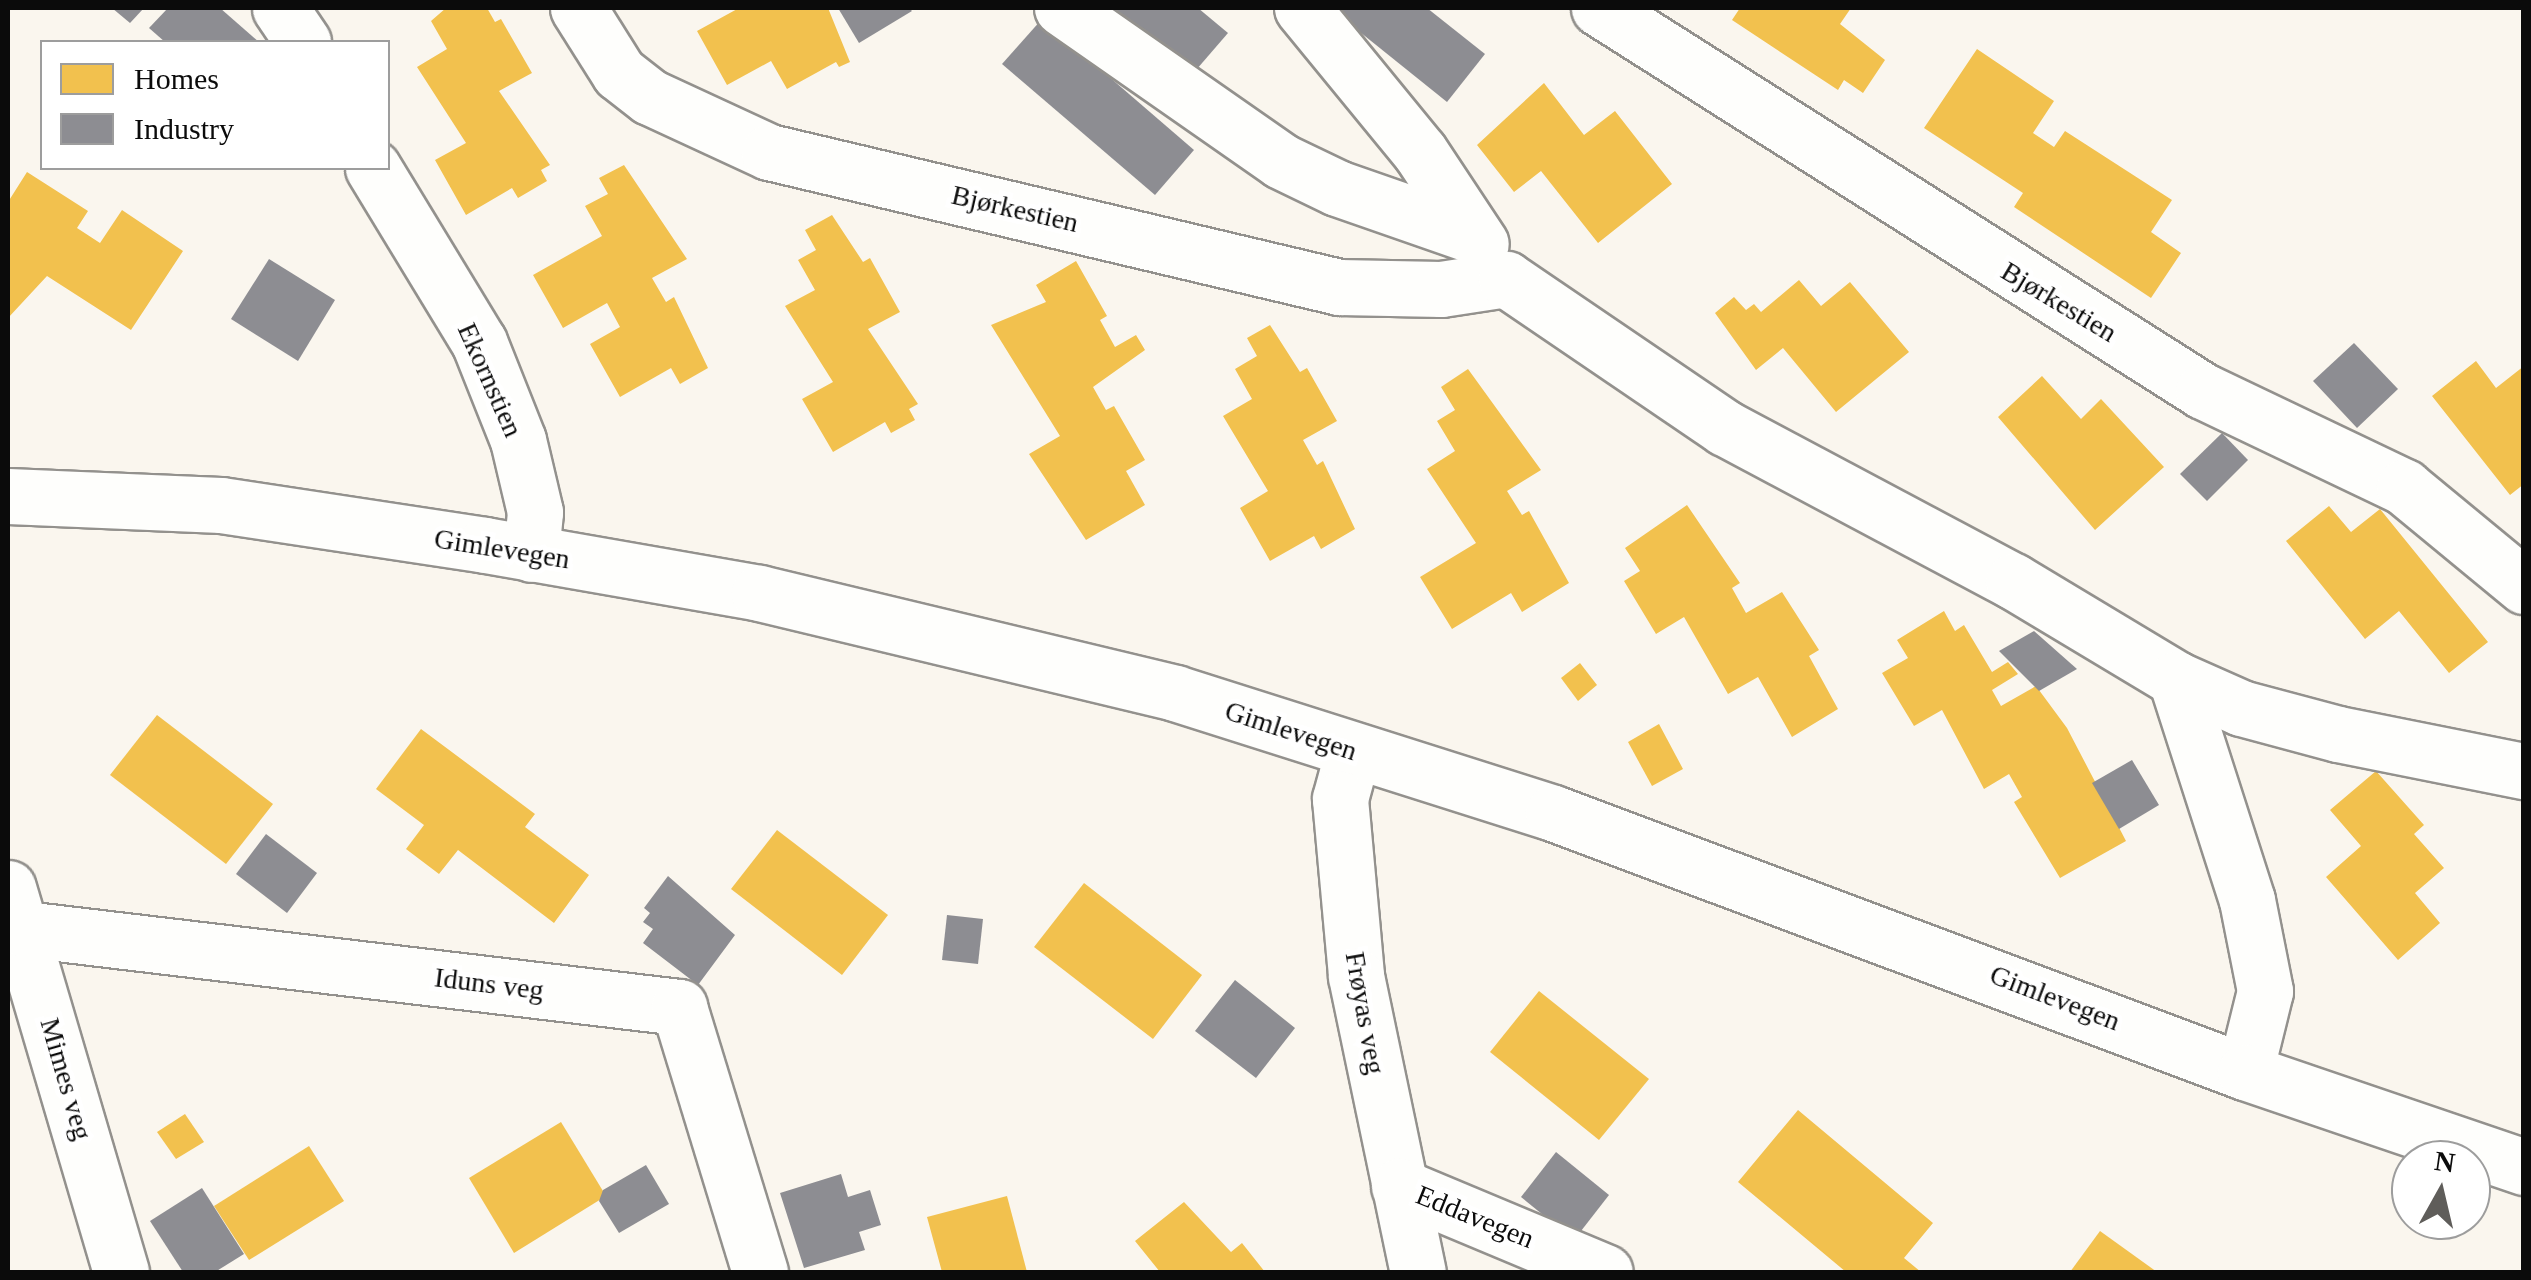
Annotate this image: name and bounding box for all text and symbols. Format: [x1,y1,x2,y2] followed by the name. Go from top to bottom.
[40,40,390,170] legend
[134,62,219,95] text: Homes
[134,112,234,145] text: Industry
[948,178,1082,240] street label: Bjørkestien
[1995,254,2123,350] street label: Bjørkestien
[450,318,530,442] street label: Ekornstien
[432,522,572,576] street label: Gimlevegen
[1221,694,1361,768] street label: Gimlevegen
[1338,949,1392,1077] street label: Frøyas veg
[1985,958,2125,1038] street label: Gimlevegen
[433,961,545,1007] street label: Iduns veg
[33,1014,99,1144] street label: Mimes veg
[2391,1140,2491,1240] north arrow
[2433,1145,2457,1179] text: N
[1411,1178,1539,1256] street label: Eddavegen

